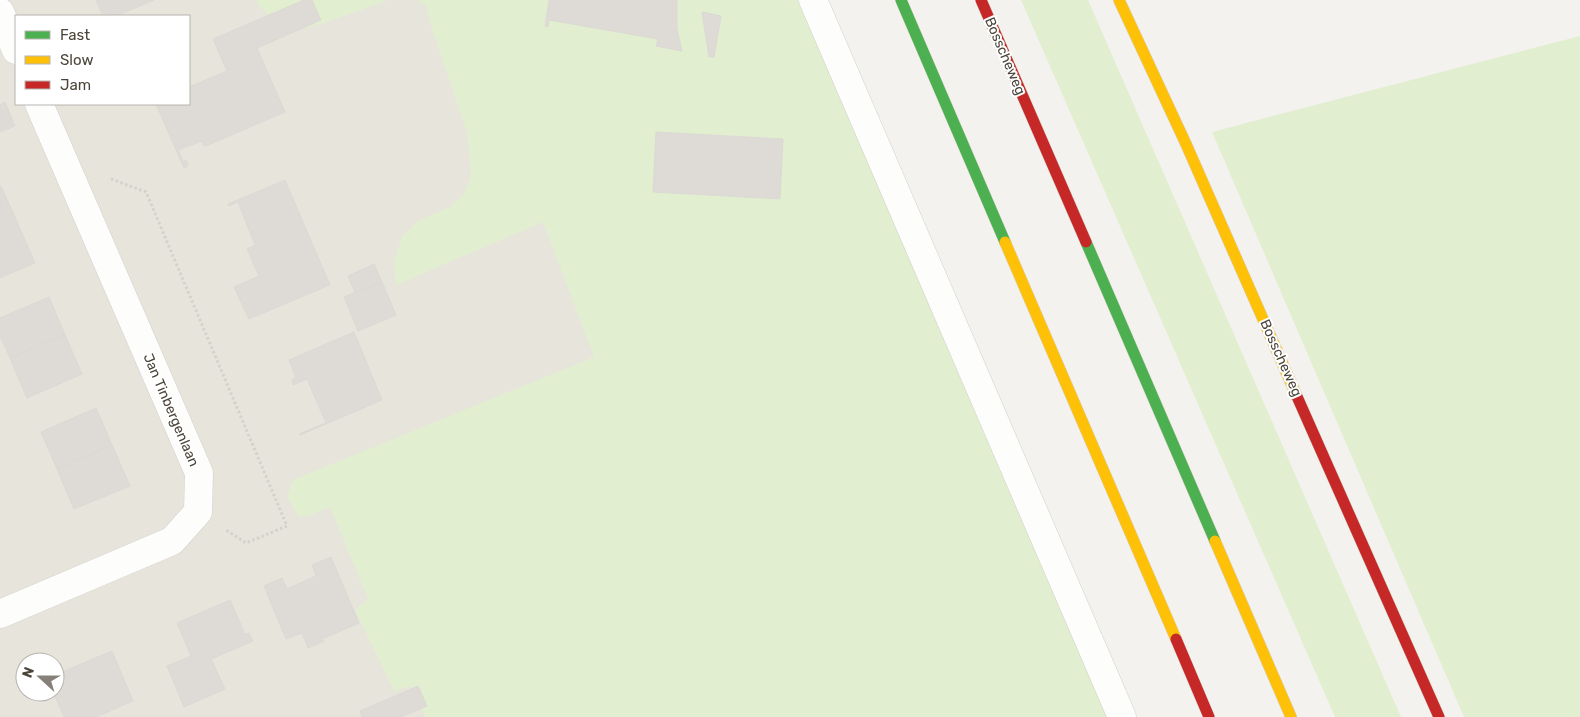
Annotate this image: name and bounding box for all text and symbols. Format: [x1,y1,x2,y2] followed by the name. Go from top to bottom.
[15,15,190,105] legend
[981,15,1029,97] street label: Bosscheweg
[60,26,90,44] text: Fast
[60,51,93,69] text: Slow
[60,76,91,94] text: Jam
[1256,317,1306,399] street label: Bosscheweg
[139,351,203,469] street label: Jan Tinbergenlaan
[15,652,65,702] north arrow
[19,665,38,680] text: N

